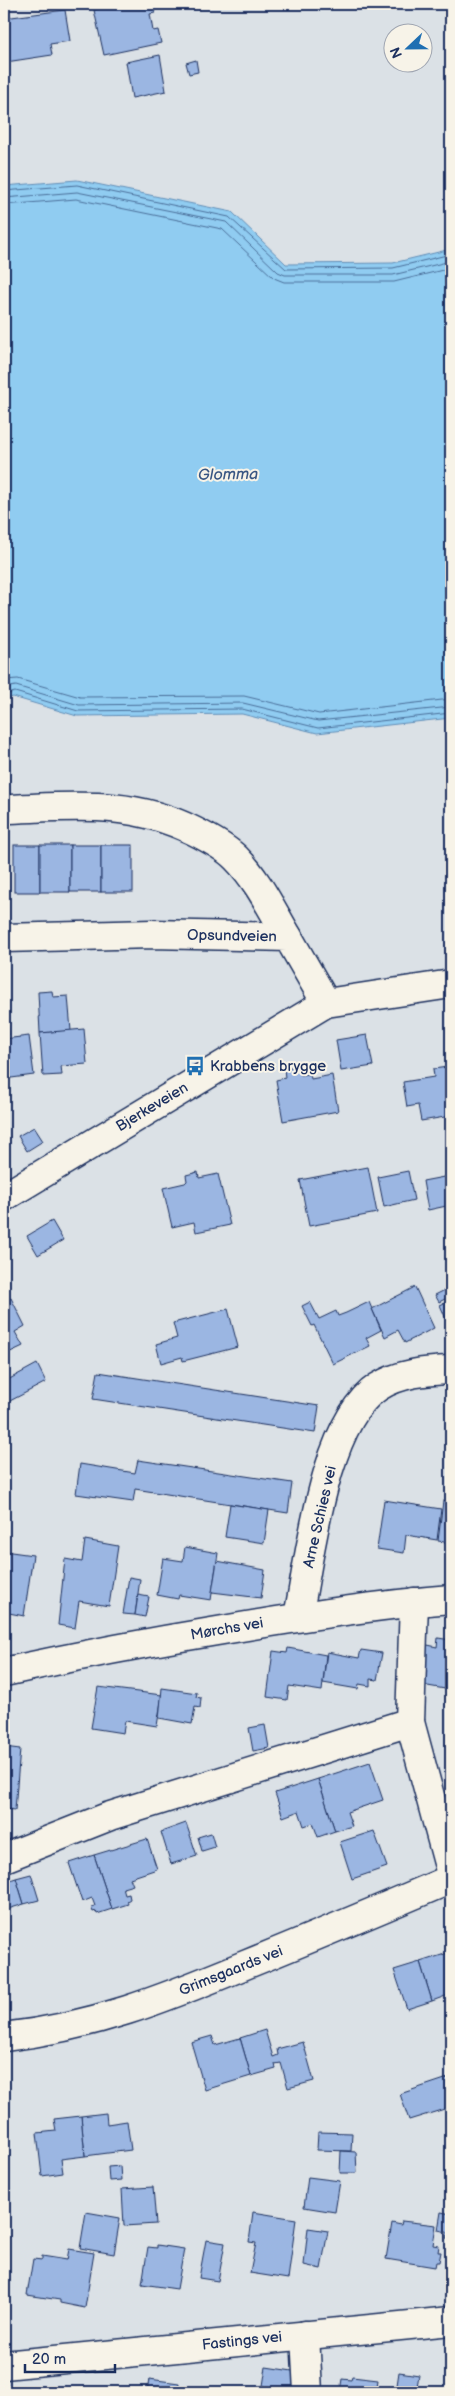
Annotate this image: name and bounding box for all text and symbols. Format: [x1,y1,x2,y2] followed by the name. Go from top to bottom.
[382,22,432,72] north arrow
[387,45,406,61] text: N
[198,465,258,485] water label: Glomma
[187,926,277,946] street label: Opsundveien
[184,1055,206,1077] bus stop icon: Krabbens brygge
[210,1057,326,1076] place label: Krabbens brygge
[112,1078,192,1136] street label: Bjerkeveien
[299,1464,341,1570] street label: Arne Schies vei
[189,1613,265,1645] street label: Mørchs vei
[176,1942,286,2000] street label: Grimsgaards vei
[201,2327,283,2355] street label: Fastings vei
[25,2341,115,2373] scale bar
[32,2350,66,2369] text: 20 m

